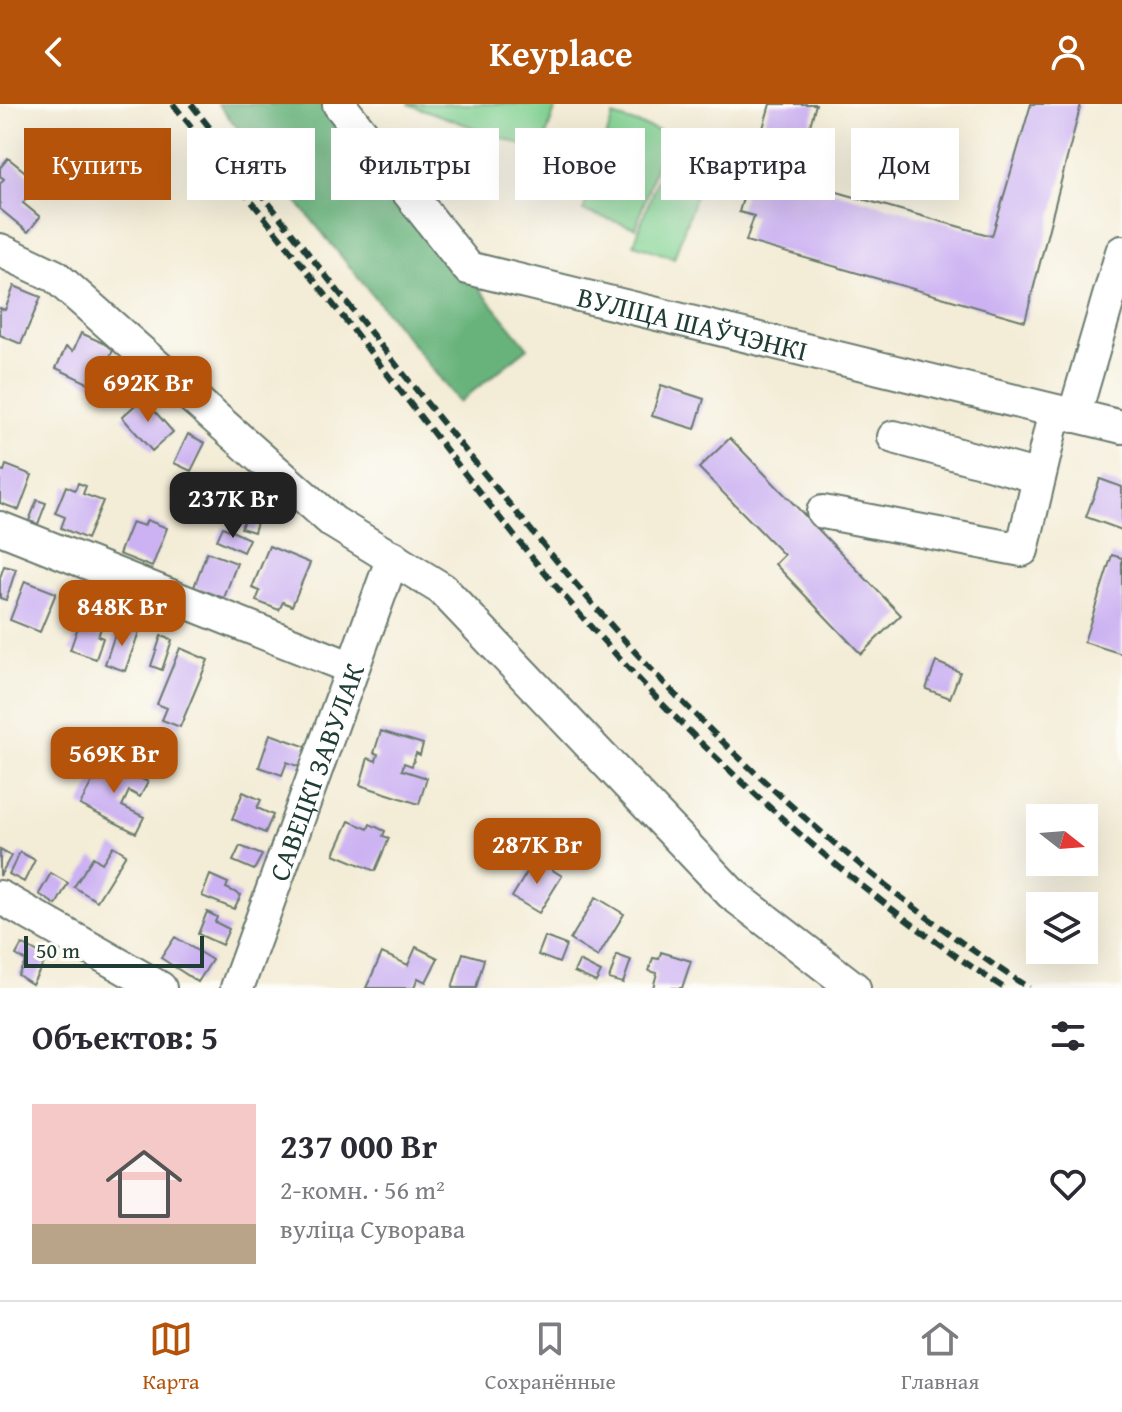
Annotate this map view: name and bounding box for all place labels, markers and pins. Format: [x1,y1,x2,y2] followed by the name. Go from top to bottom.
[74,356,222,424] pin: 692K Br
[159,472,307,540] pin: 237K Br
[48,580,196,648] pin: 848K Br
[40,727,188,795] pin: 569K Br
[463,818,611,886] pin: 287K Br

